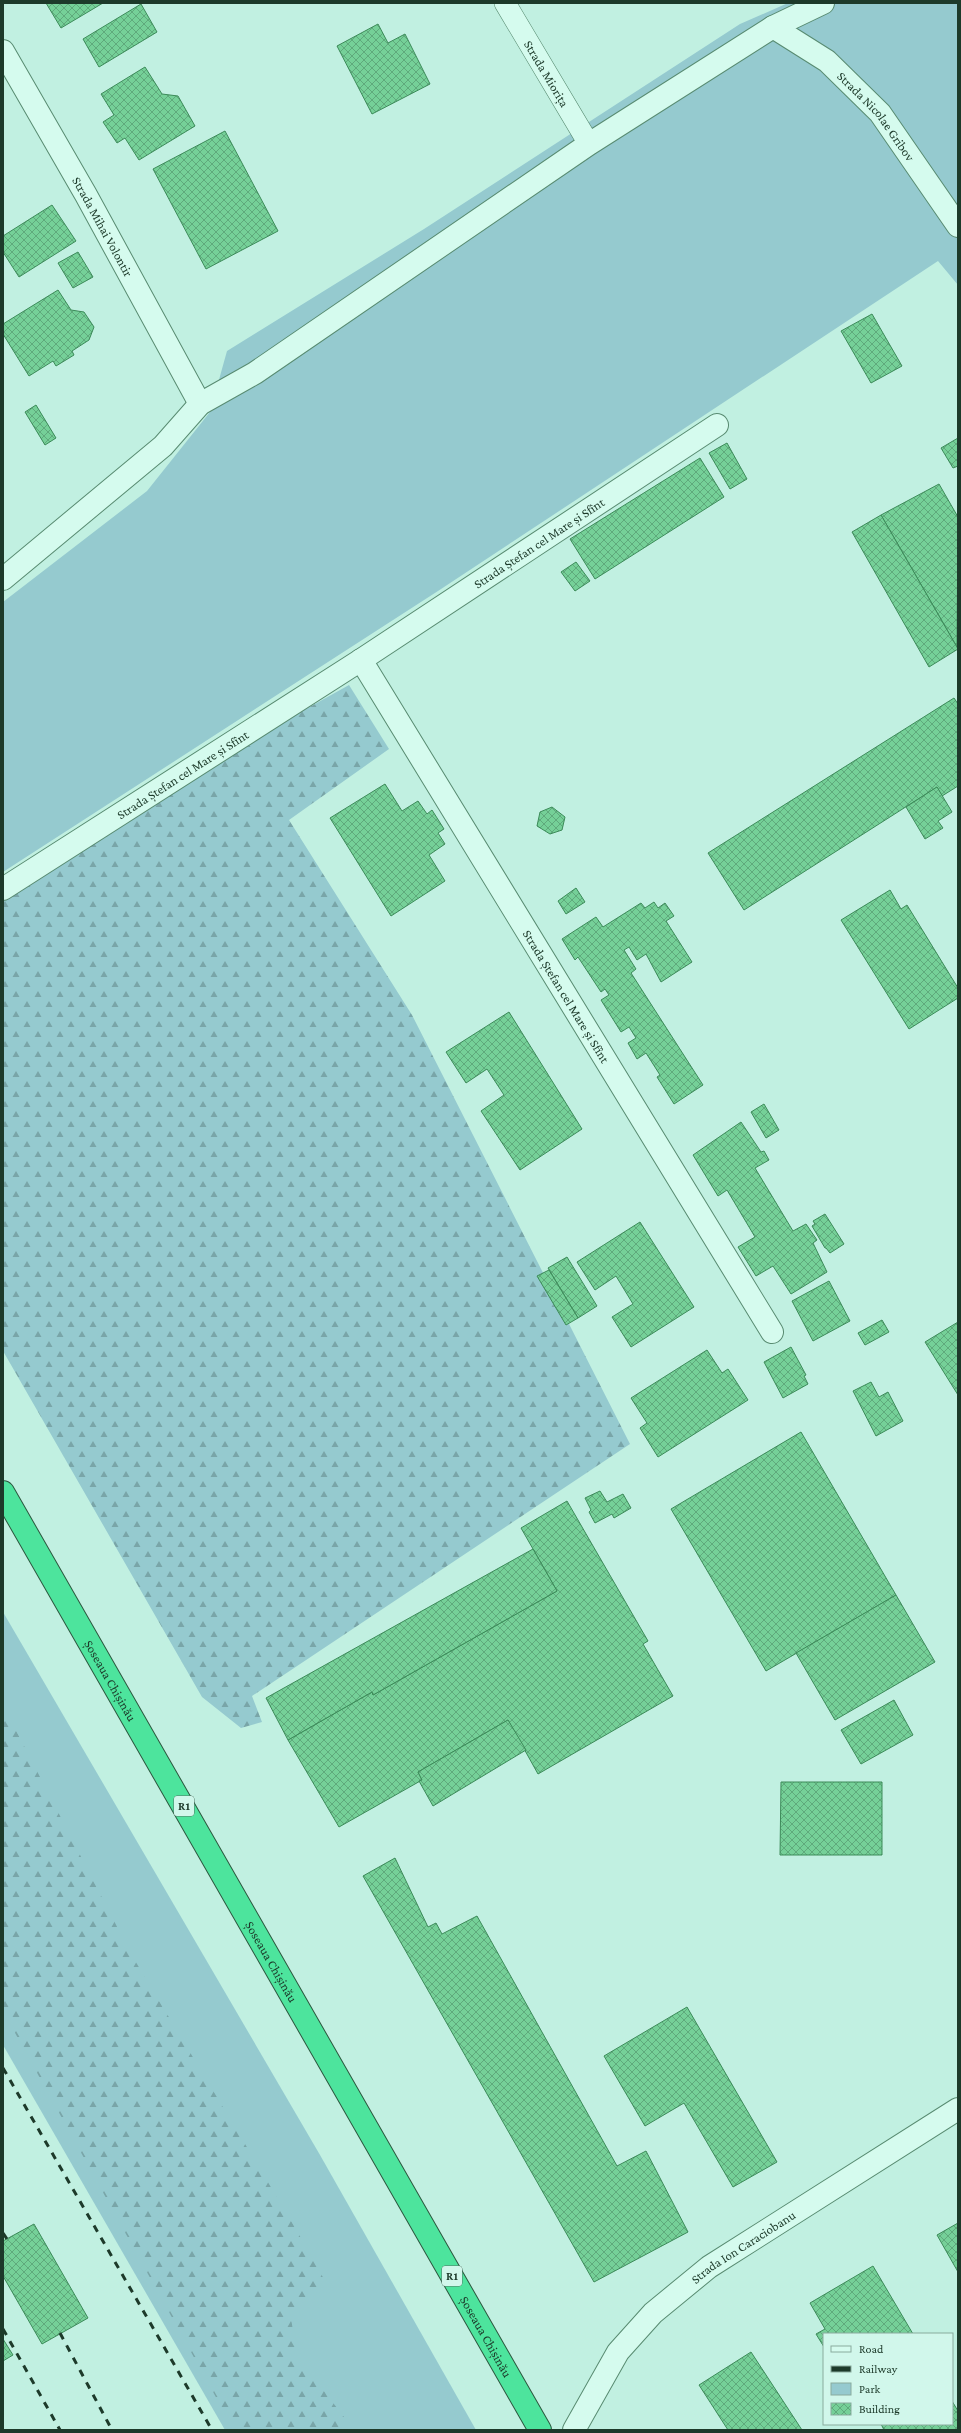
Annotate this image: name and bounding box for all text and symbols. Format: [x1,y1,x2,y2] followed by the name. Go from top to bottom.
[521,37,573,110] street label: Strada Miorița
[834,68,919,164] street label: Strada Nicolae Gribov
[69,174,137,279] street label: Strada Mihai Volontir
[471,494,607,591] street label: Strada Ștefan cel Mare și Sfînt
[114,726,252,822] street label: Strada Ștefan cel Mare și Sfînt
[520,927,613,1066] street label: Strada Ștefan cel Mare și Sfînt
[81,1637,140,1724] street label: Șoseaua Chișinău
[174,1796,194,1816] road number: R1
[242,1918,301,2005] street label: Șoseaua Chișinău
[688,2207,798,2286] street label: Strada Ion Caraciobanu
[442,2266,462,2286] road number: R1
[456,2293,516,2380] street label: Șoseaua Chișinău
[823,2333,953,2425] legend
[859,2342,884,2356] text: Road
[859,2362,898,2376] text: Railway
[859,2382,881,2396] text: Park
[859,2402,900,2416] text: Building

